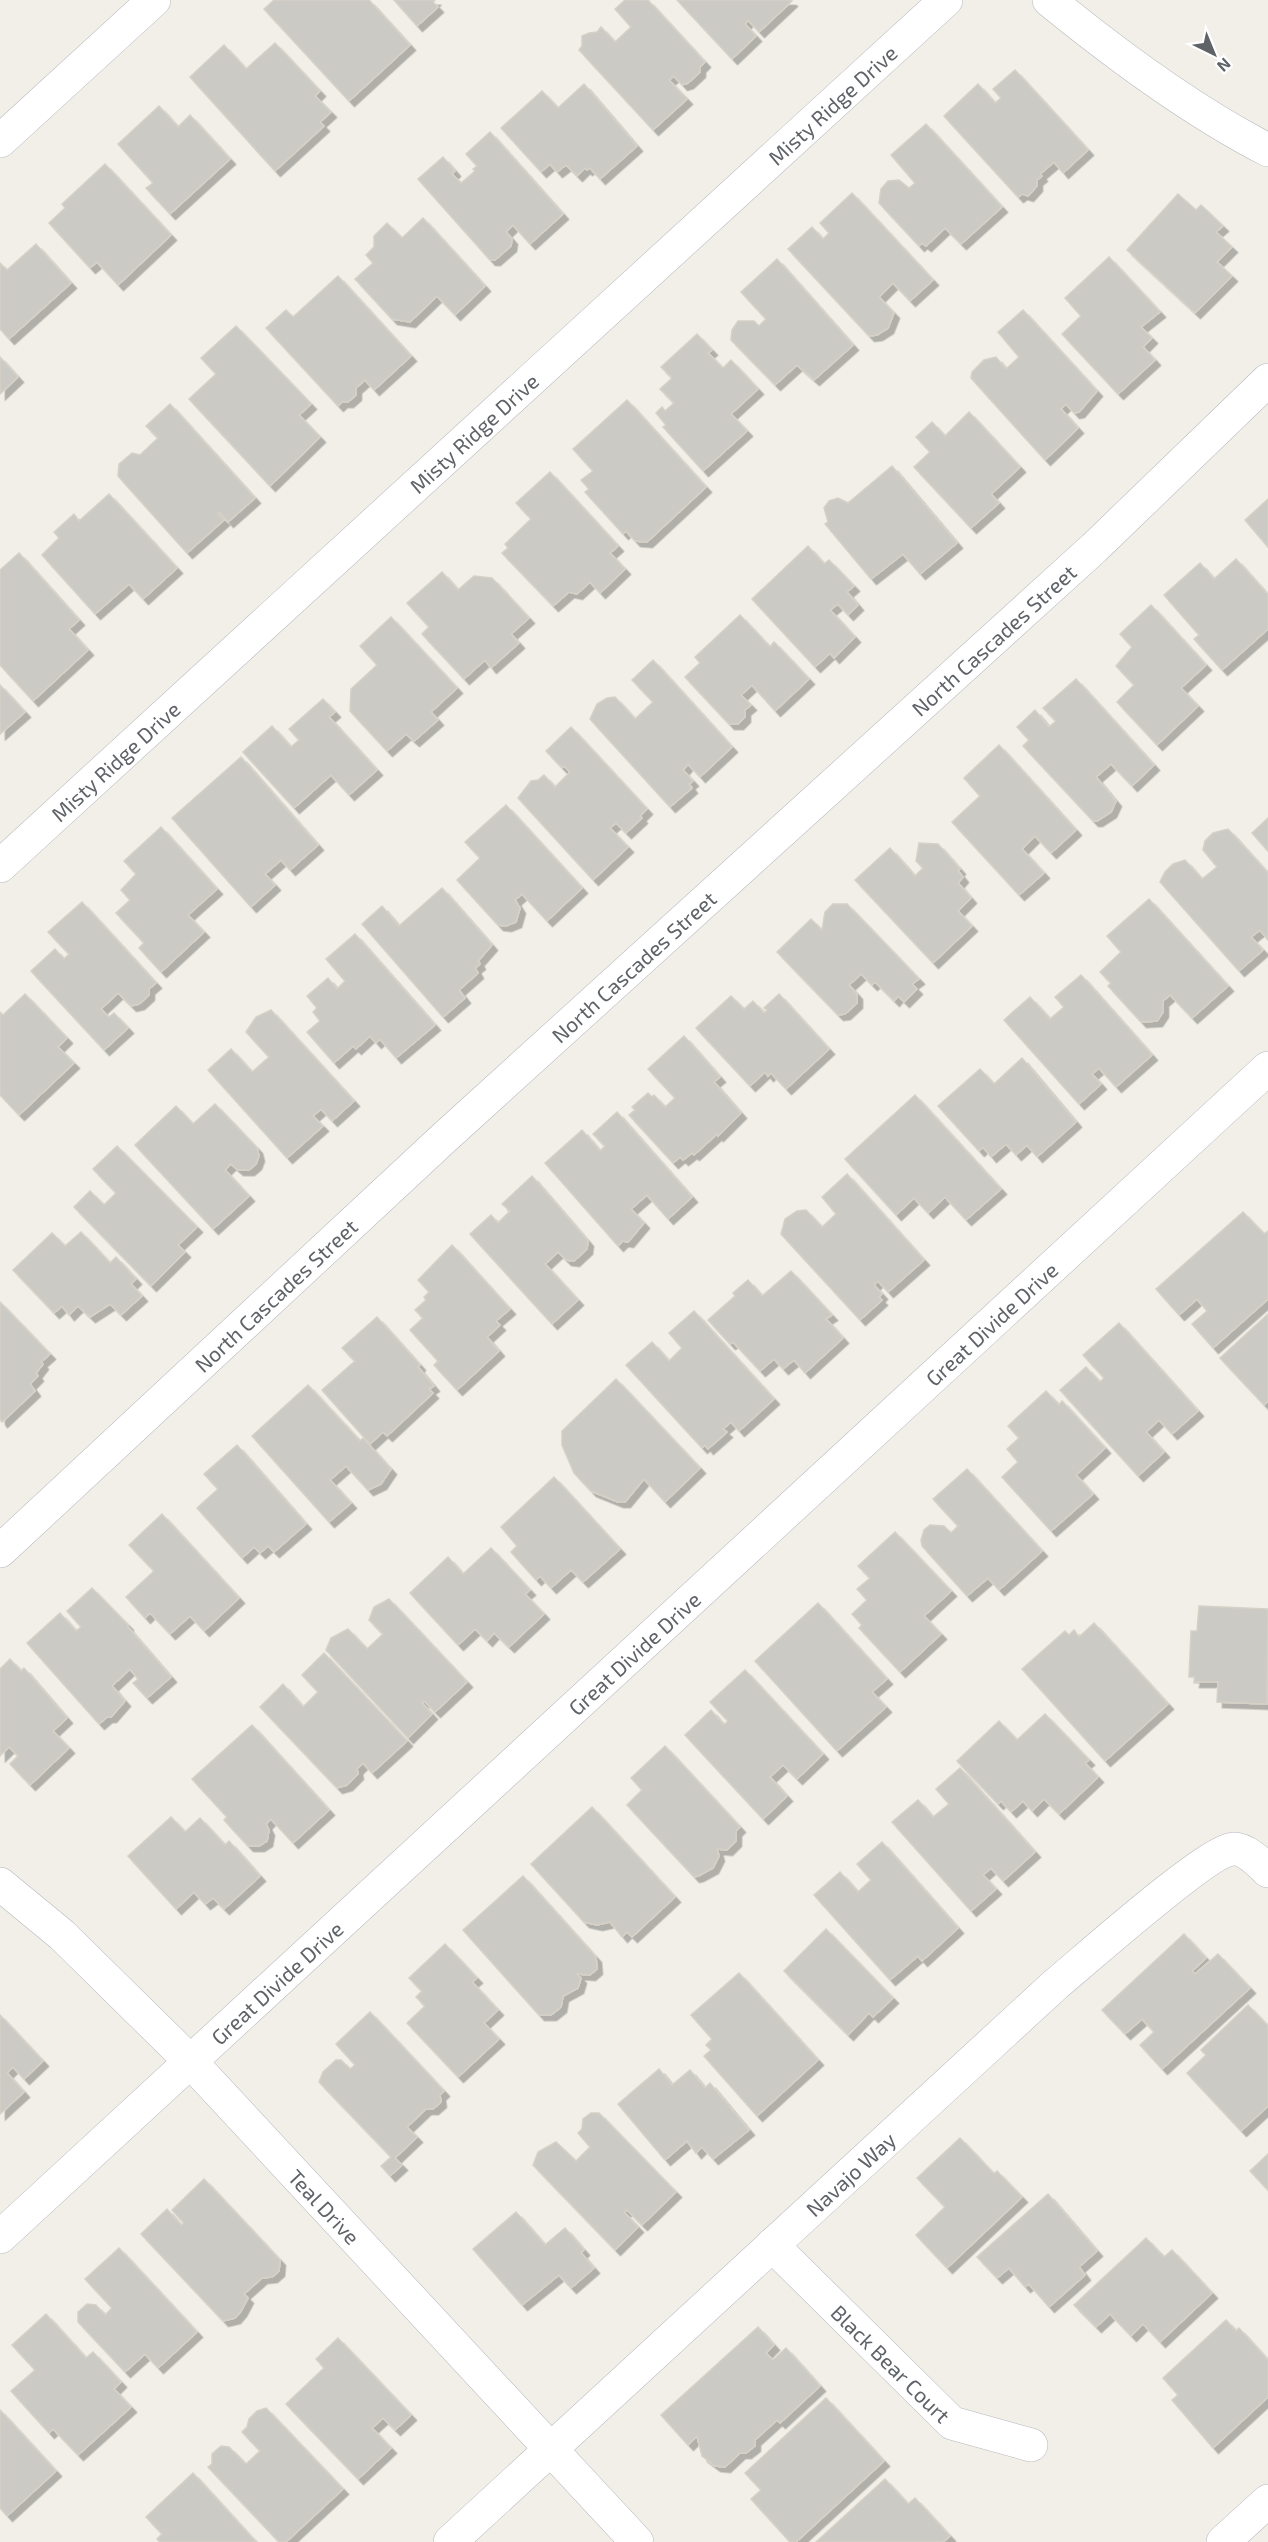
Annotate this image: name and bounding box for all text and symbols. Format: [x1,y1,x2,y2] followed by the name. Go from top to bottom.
[1184,24,1244,84] north arrow
[763,39,901,169] street label: Misty Ridge Drive
[1214,54,1235,76] text: N
[404,367,543,498] street label: Misty Ridge Drive
[906,559,1080,720] street label: North Cascades Street
[46,696,185,826] street label: Misty Ridge Drive
[546,885,721,1047] street label: North Cascades Street
[189,1213,362,1377] street label: North Cascades Street
[920,1256,1062,1390] street label: Great Divide Drive
[563,1586,705,1720] street label: Great Divide Drive
[205,1915,348,2049] street label: Great Divide Drive
[800,2126,900,2221] street label: Navajo Way
[284,2164,366,2249] street label: Teal Drive
[827,2299,956,2427] street label: Black Bear Court

